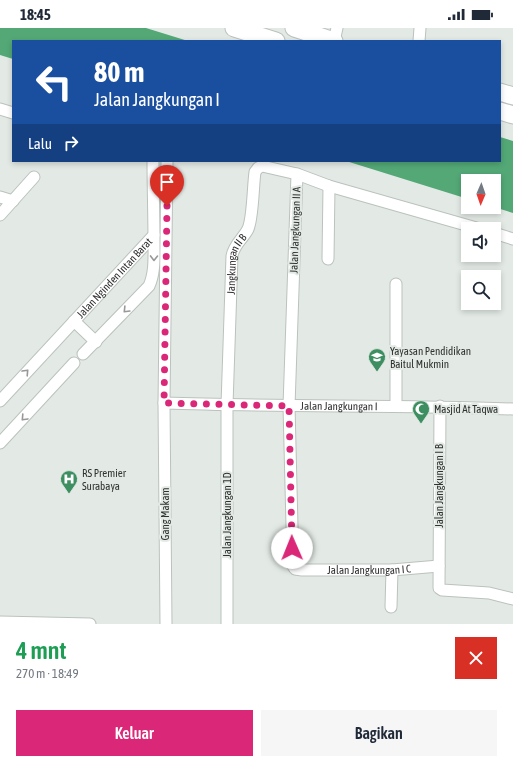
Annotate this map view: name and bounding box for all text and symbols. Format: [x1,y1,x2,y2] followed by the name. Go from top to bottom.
[20,6,51,23] text: 18:45
[28,56,80,108] icon: left
[94,56,144,88] text: 80 m
[94,89,220,110] text: Jalan Jangkungan I
[60,132,82,154] icon: right
[28,135,52,152] text: Lalu
[150,165,184,206] pin
[156,171,178,193] icon: arrive
[461,174,501,214] north arrow
[461,174,501,310] map controls
[287,186,303,274] street label: Jalan Jangkungan II A
[461,222,501,262] button: sound
[225,231,249,295] street label: Jangkungan II B
[74,235,154,320] street label: Jalan Nginden Intan Barat
[149,255,158,261] one-way arrow
[461,270,501,310] button: search
[124,305,131,313] one-way arrow
[390,345,471,370] place label: Yayasan Pendidikan Baitul Mukmin
[367,347,387,372] school or university icon: Yayasan Pendidikan Baitul Mukmin
[22,369,29,377] one-way arrow
[411,399,431,424] mosque icon: Masjid At Taqwa
[300,400,378,412] street label: Jalan Jangkungan I
[434,403,498,415] place label: Masjid At Taqwa
[21,413,29,421] one-way arrow
[433,443,445,528] street label: Jalan Jangkungan I B
[82,467,127,492] place label: RS Premier Surabaya
[59,469,79,494] hospital icon: RS Premier Surabaya
[221,472,233,558] street label: Jalan Jangkungan 1D
[159,487,171,540] street label: Gang Makam
[271,527,313,569] position arrow
[327,562,411,576] street label: Jalan Jangkungan I C
[16,637,66,664] text: 4 mnt
[455,637,497,679] button: close
[16,666,79,681] text: 270 m · 18:49
[16,710,253,756] button: Keluar
[261,710,497,756] button: Bagikan

